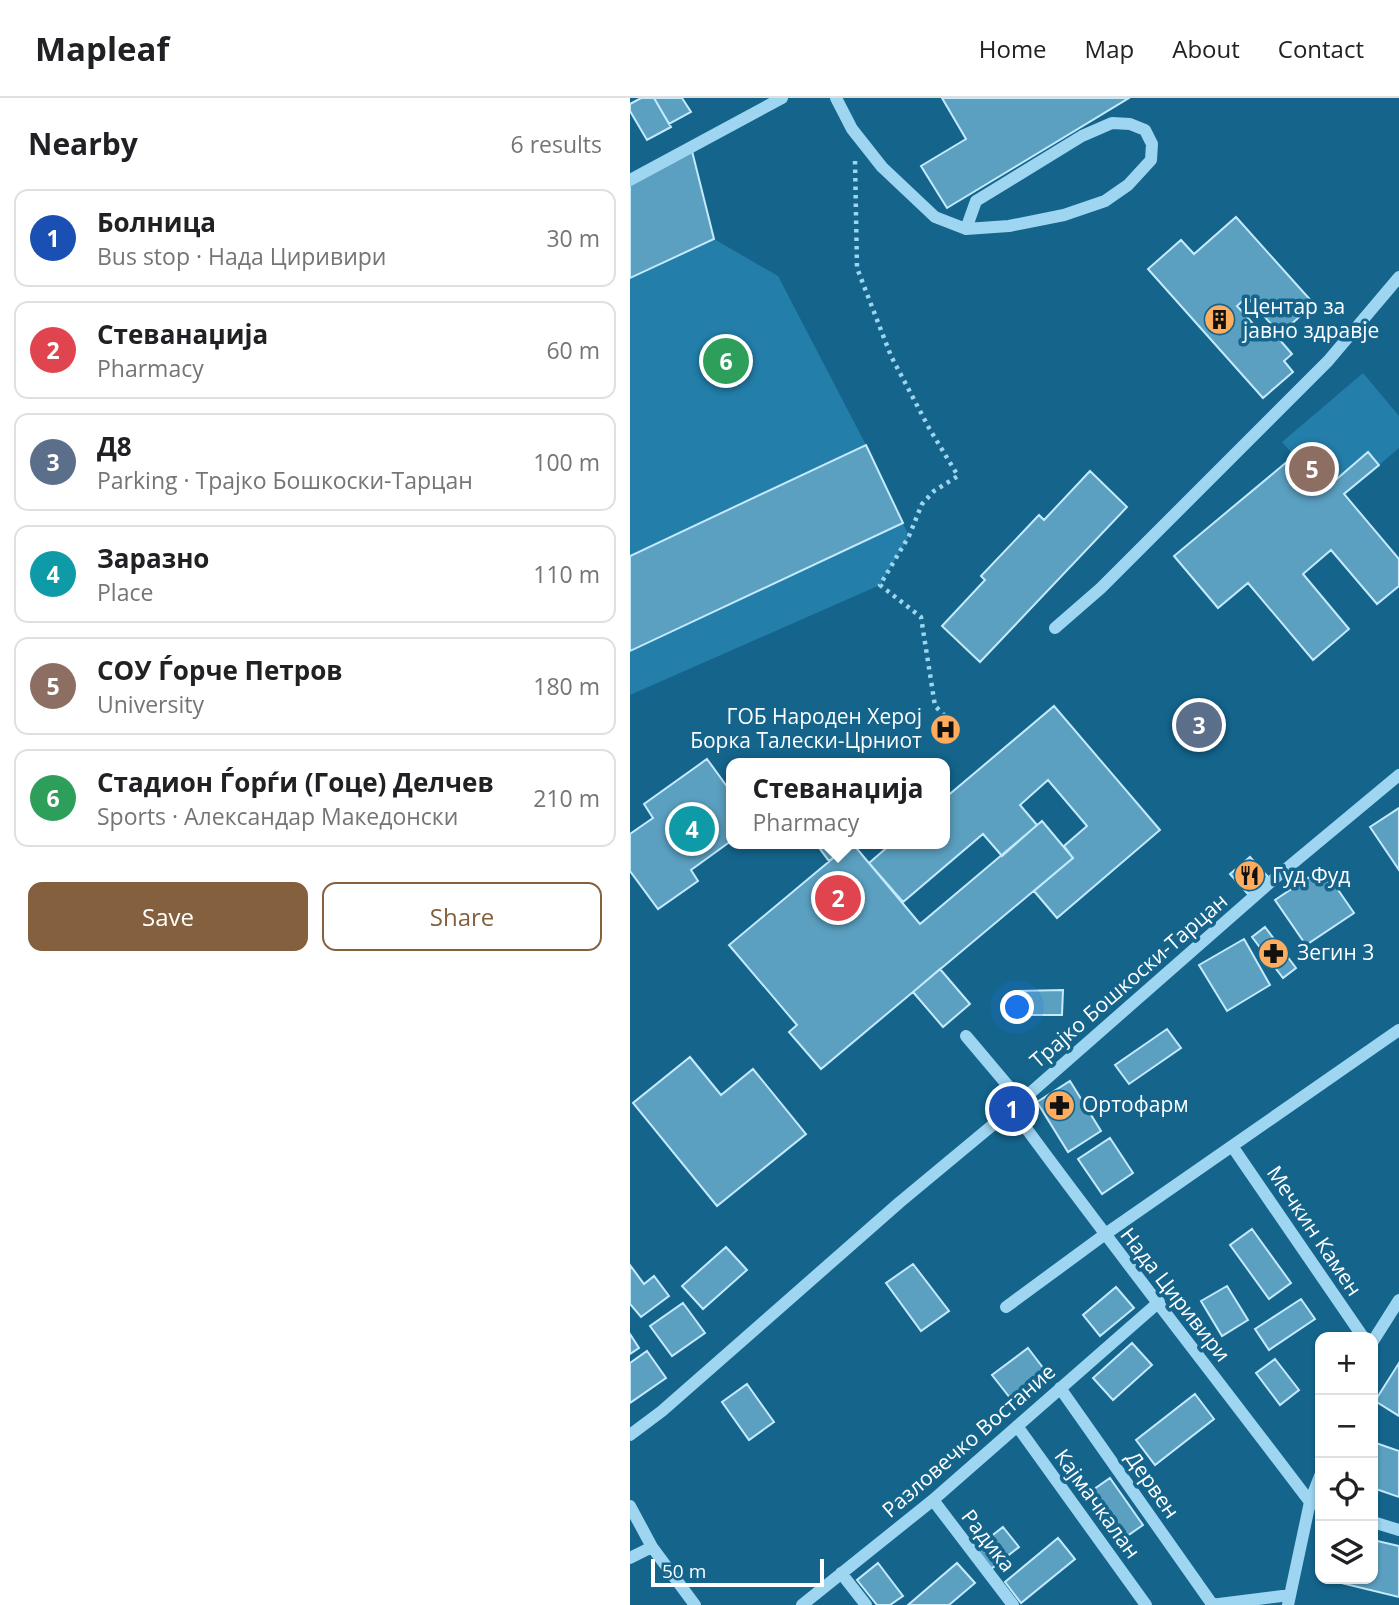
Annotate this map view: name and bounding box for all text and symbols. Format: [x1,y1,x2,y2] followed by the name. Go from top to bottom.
[35,26,169,71] text: Mapleaf
[979,32,1047,65] text: Home
[1085,32,1134,65] text: Map
[1172,32,1240,65] text: About
[1278,32,1364,65] text: Contact
[28,123,138,164] text: Nearby
[511,128,602,160] text: 6 results
[97,204,216,240] text: Болница
[46,222,60,254] text: 1
[546,222,600,254] text: 30 m
[97,240,386,272] text: Bus stop · Нада Циривири
[1241,292,1379,344] place label: Центар за јавно здравје
[1203,302,1237,336] building icon: Центар за јавно здравје
[97,316,268,352] text: Стеванаџија
[46,334,60,366] text: 2
[546,334,600,366] text: 60 m
[703,335,749,387] pin: 6
[97,352,204,384] text: Pharmacy
[97,428,132,464] text: Д8
[1289,443,1335,495] pin: 5
[46,446,60,478] text: 3
[533,446,600,478] text: 100 m
[97,464,473,496] text: Parking · Трајко Бошкоски-Тарцан
[97,540,209,576] text: Заразно
[46,558,60,590] text: 4
[533,558,600,590] text: 110 m
[97,576,153,608] text: Place
[97,652,343,688] text: СОУ Ѓорче Петров
[46,670,60,702] text: 5
[533,670,600,702] text: 180 m
[97,688,204,720] text: University
[1176,699,1222,751] pin: 3
[690,702,922,754] place label: ГОБ Народен Херој Борка Талески-Црниот
[928,712,962,746] hospital icon: ГОБ Народен Херој Борка Талески-Црниот
[726,758,950,849] popup
[97,764,494,800] text: Стадион Ѓорѓи (Гоце) Делчев
[752,770,924,806] text: Стеванаџија
[46,782,60,814] text: 6
[533,782,600,814] text: 210 m
[97,800,458,832] text: Sports · Александар Македонски
[669,803,715,855] pin: 4
[752,806,859,838] text: Pharmacy
[1232,859,1266,893] restaurant icon: Гуд Фуд
[1272,861,1350,889] place label: Гуд Фуд
[815,872,861,924] pin: 2
[28,882,308,951] button: Save
[322,882,602,951] button: Share
[1024,887,1233,1074] street label: Трајко Бошкоски-Тарцан
[1257,936,1291,970] pharmacy icon: Зегин 3
[1297,938,1374,966] place label: Зегин 3
[1000,990,1034,1024] your location
[989,1083,1035,1135] pin: 1
[1042,1088,1076,1122] pharmacy icon: Ортофарм
[1082,1090,1189,1118] place label: Ортофарм
[1261,1160,1369,1301] street label: Мечкин Камен
[1115,1222,1237,1367] street label: Нада Циривири
[1315,1332,1378,1584] map controls
[1315,1332,1378,1395] button: +
[876,1357,1061,1523] street label: Разловечко Востание
[1315,1395,1378,1458] button: −
[1049,1443,1147,1564] street label: Кајмачкалан
[1120,1445,1186,1524] street label: Дервен
[1315,1458,1378,1521] button: locate
[956,1503,1022,1577] street label: Радика
[1315,1521,1378,1584] button: layers
[651,1556,824,1588] scale bar
[662,1558,706,1584] text: 50 m

